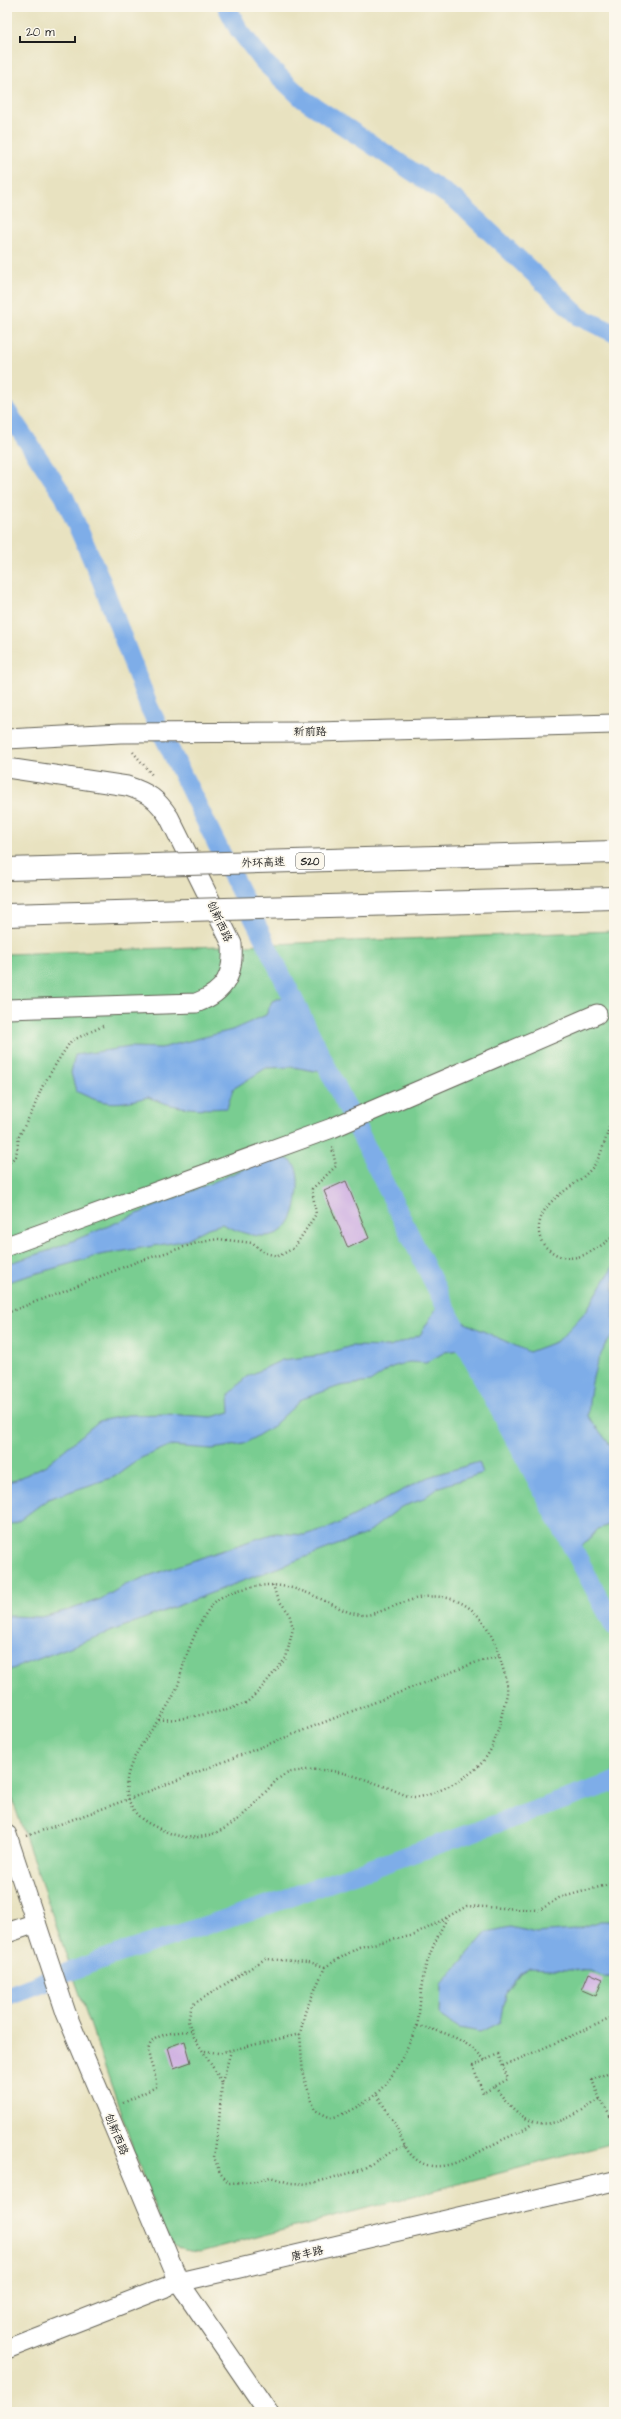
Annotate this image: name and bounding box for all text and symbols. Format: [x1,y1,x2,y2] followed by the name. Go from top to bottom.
[20,18,75,44] scale bar
[26,24,55,41] text: 20 m
[294,724,327,739] street label: 新前路
[296,853,324,869] road number: S20
[241,854,285,871] street label: 外环高速
[203,898,236,944] street label: 创新西路
[101,2111,132,2157] street label: 创新西路
[289,2242,325,2265] street label: 唐丰路

